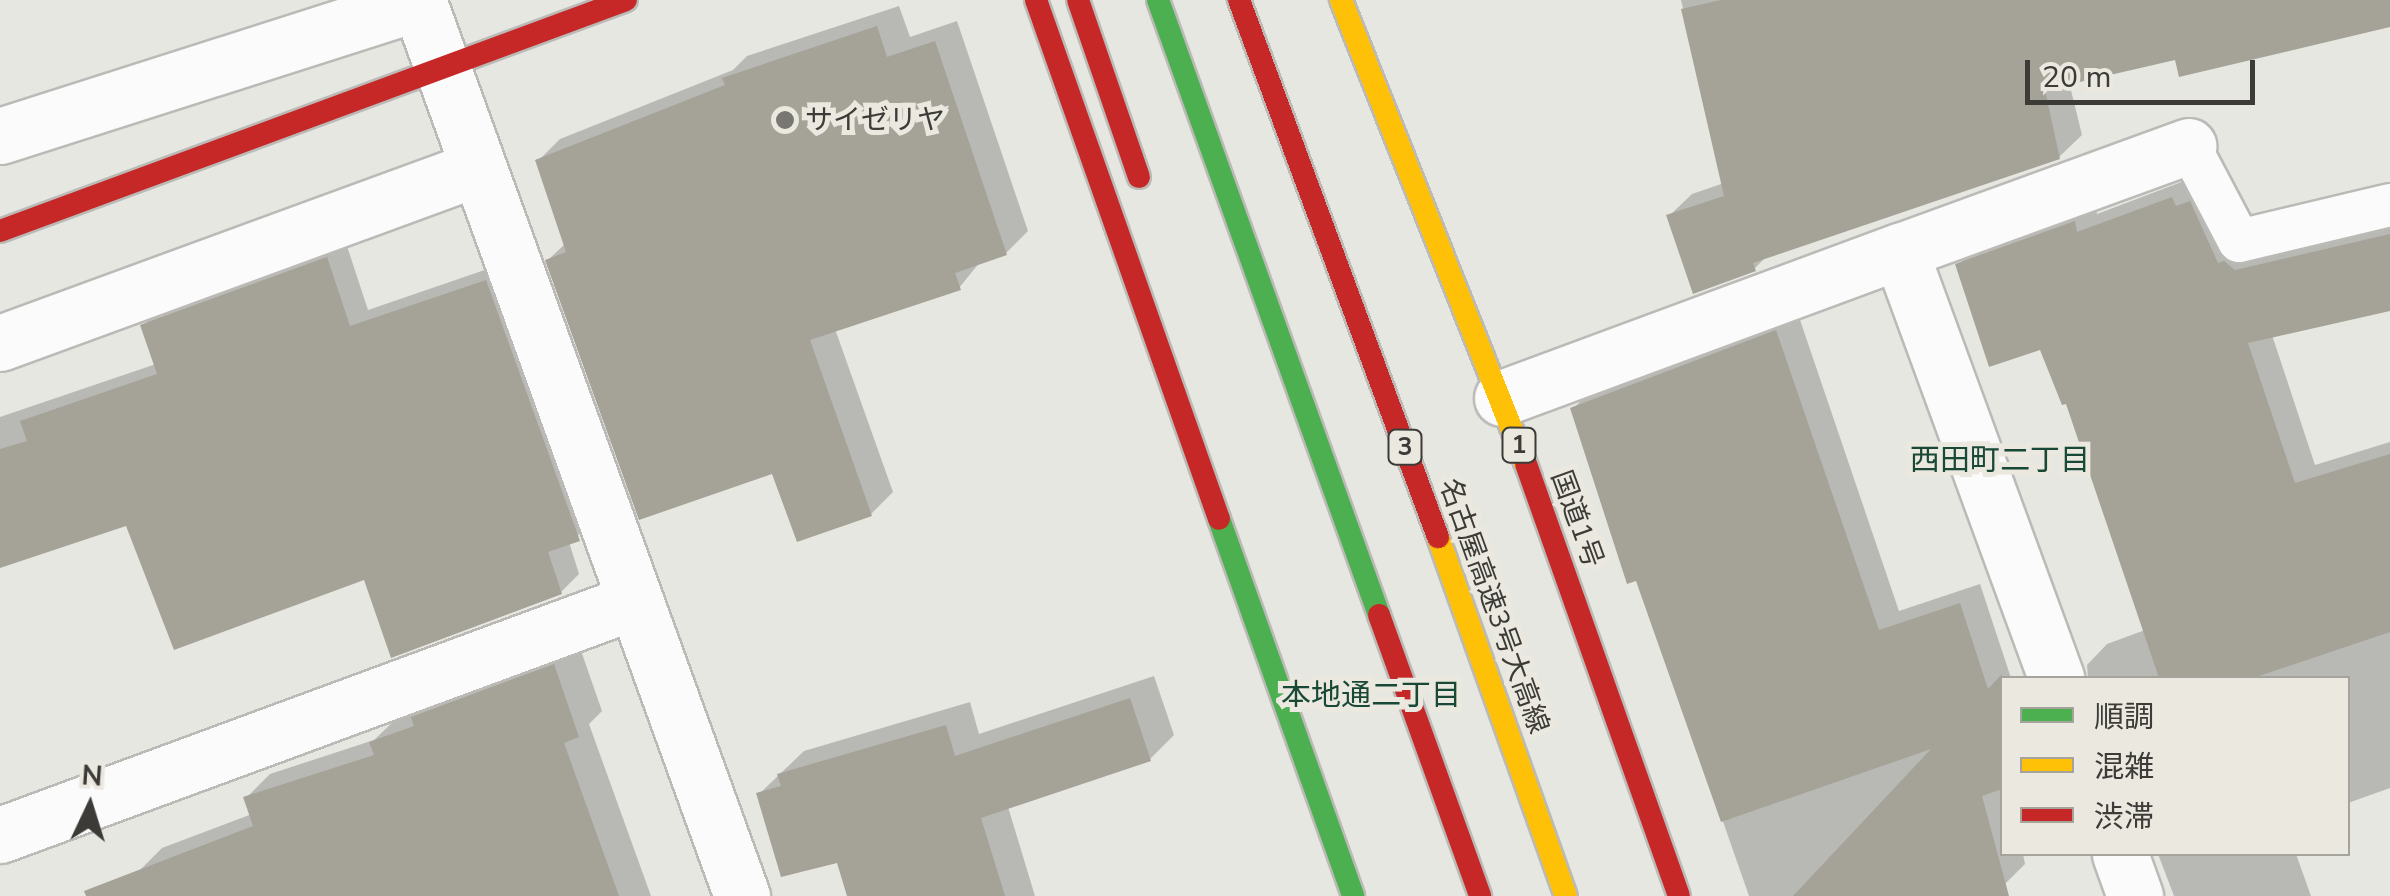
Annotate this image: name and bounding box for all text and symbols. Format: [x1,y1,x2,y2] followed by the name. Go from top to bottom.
[2030,40,2260,102] scale bar
[2042,57,2111,98] text: 20 m
[805,103,945,137] place label: サイゼリヤ
[774,109,796,131] marker: サイゼリヤ
[1502,425,1536,465] road number: 1
[1388,427,1422,467] road number: 3
[1910,443,2090,479] district label: 西田町二丁目
[1544,466,1610,572] street label: 国道1号
[1432,474,1556,738] street label: 名古屋高速3号大高線
[2000,676,2350,856] legend
[1281,678,1461,714] district label: 本地通二丁目
[2094,697,2154,738] text: 順調
[2094,747,2154,788] text: 混雑
[40,756,140,856] north arrow
[80,756,104,796] text: N
[2094,797,2154,838] text: 渋滞

